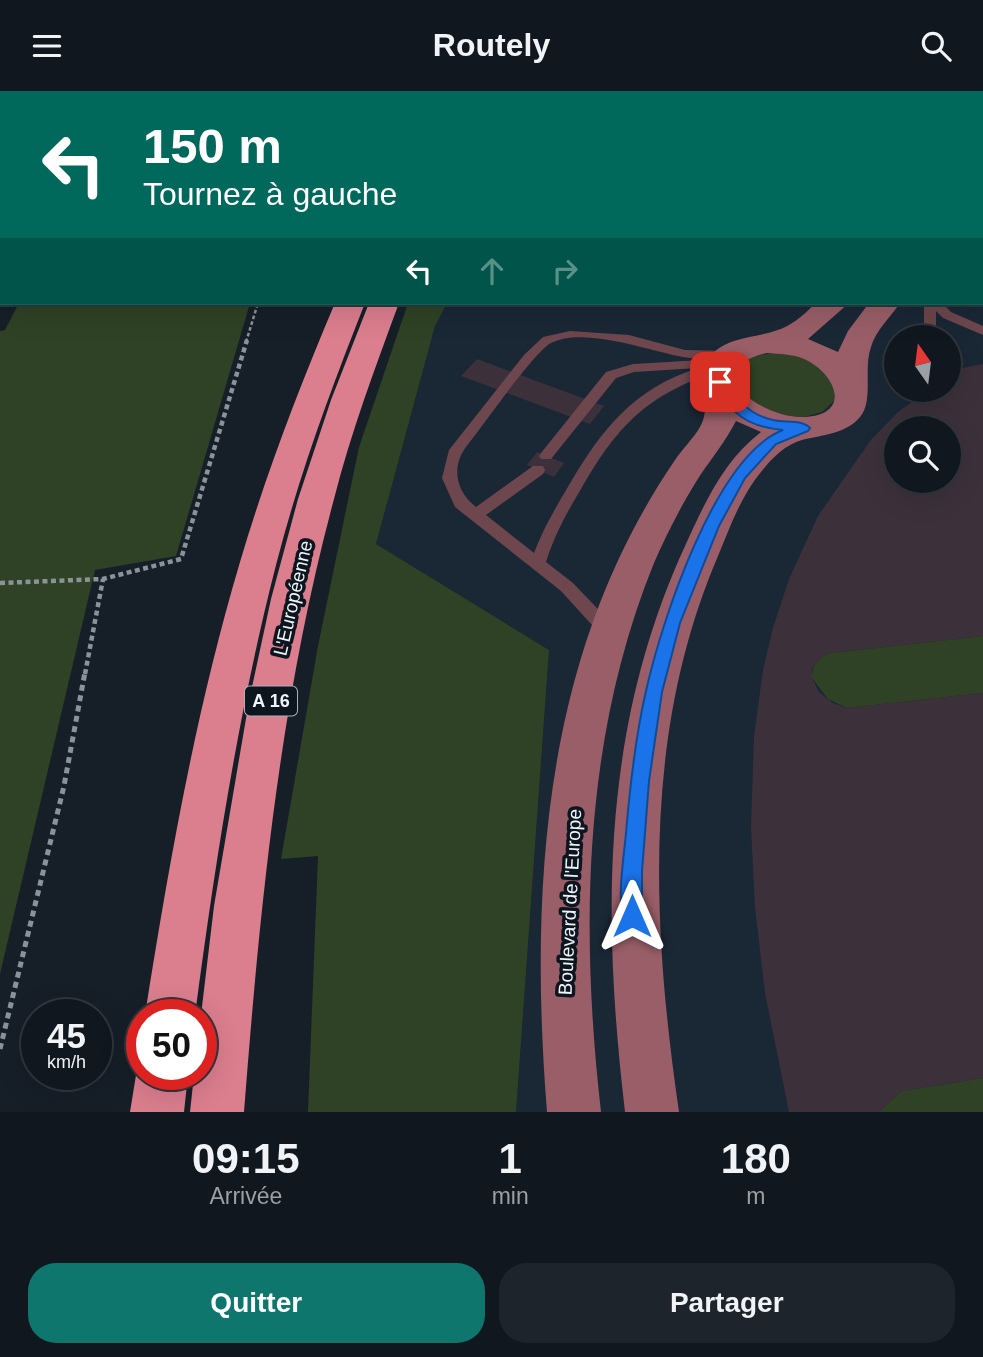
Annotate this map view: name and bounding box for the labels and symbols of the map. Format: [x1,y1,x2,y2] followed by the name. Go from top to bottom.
[884,325,961,403] north arrow
[690,352,750,412] pin
[270,538,316,658] street label: L'Européenne
[245,687,297,715] road number: A 16
[555,808,585,996] street label: Boulevard de l'Europe
[595,879,669,953] position arrow
[126,999,217,1090] speed limit sign: 50

